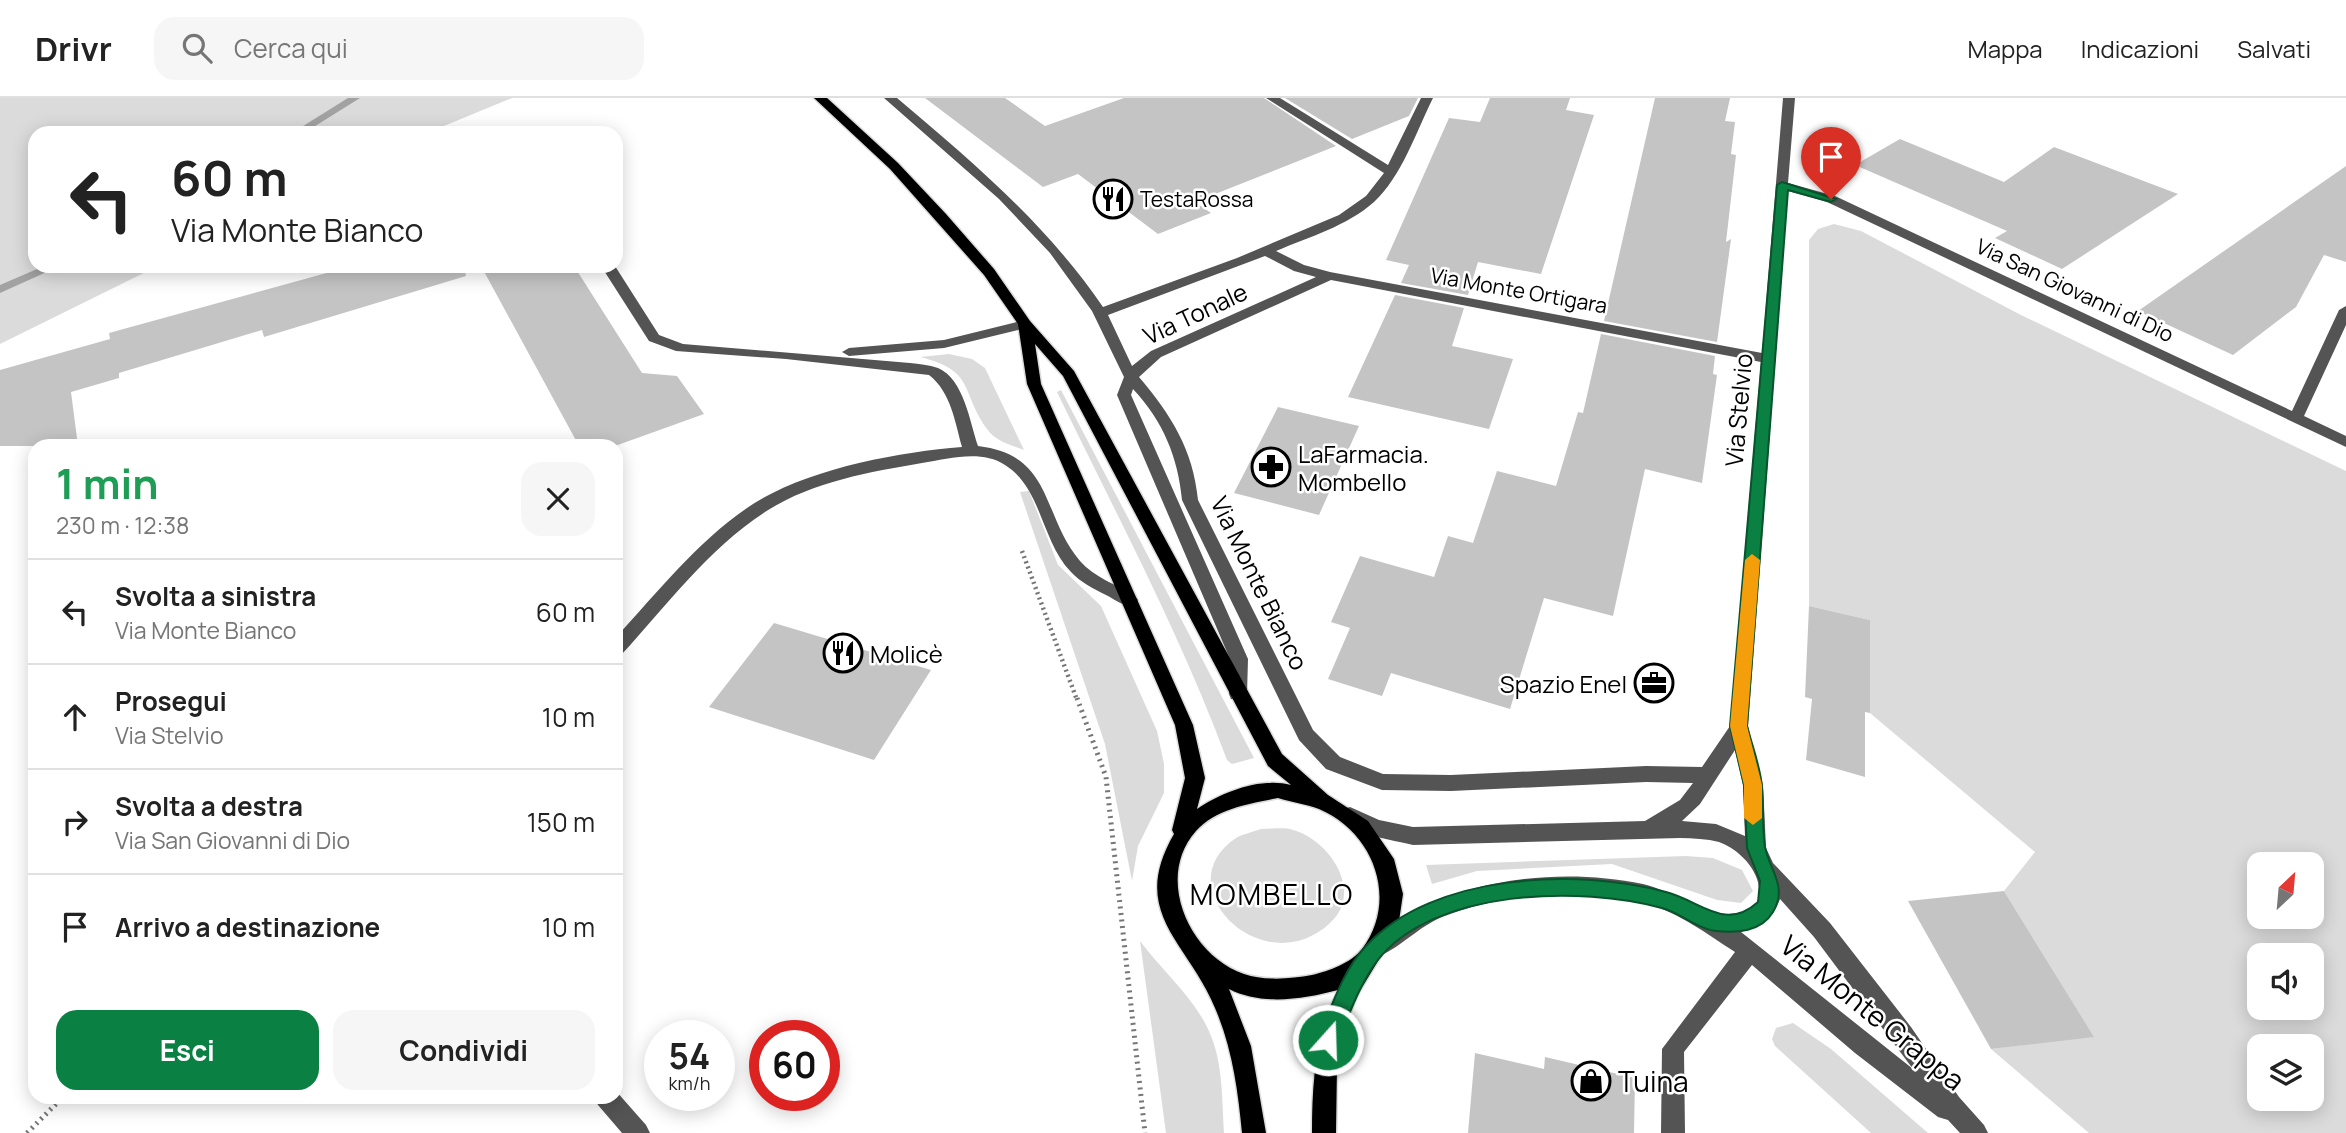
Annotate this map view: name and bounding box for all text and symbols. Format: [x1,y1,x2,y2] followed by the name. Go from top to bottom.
[154,17,644,80] search box
[35,26,112,71] text: Drivr
[178,29,216,67] icon: search
[234,30,348,66] text: Cerca qui
[1967,32,2043,65] text: Mappa
[2081,32,2199,65] text: Indicazioni
[2237,32,2311,65] text: Salvati
[1801,127,1861,199] pin
[1812,138,1850,176] icon: arrive
[171,144,288,211] text: 60 m
[56,154,147,245] icon: left
[1092,178,1134,220] restaurant icon: TestaRossa
[1140,185,1254,213] place label: TestaRossa
[171,208,423,252] text: Via Monte Bianco
[1972,232,2178,348] street label: Via San Giovanni di Dio
[1428,261,1610,319] street label: Via Monte Ortigara
[1137,274,1253,352] street label: Via Tonale
[1717,352,1759,468] street label: Via Stelvio
[1298,437,1429,498] place label: LaFarmacia. Mombello
[1250,446,1292,488] pharmacy icon: LaFarmacia. Mombello
[56,454,159,512] text: 1 min
[521,462,595,536] button: close
[1204,491,1316,675] street label: Via Monte Bianco
[56,509,189,541] text: 230 m · 12:38
[115,578,316,614] text: Svolta a sinistra
[56,593,94,631] icon: left
[536,594,595,630] text: 60 m
[115,614,296,646] text: Via Monte Bianco
[822,632,864,674] restaurant icon: Molicè
[870,637,943,670] place label: Molicè
[1633,662,1675,704] office icon: Spazio Enel
[1500,667,1627,700] place label: Spazio Enel
[115,683,227,719] text: Prosegui
[56,698,94,736] icon: ahead
[542,699,595,735] text: 10 m
[115,719,224,751] text: Via Stelvio
[115,788,303,824] text: Svolta a destra
[56,803,94,841] icon: right
[527,804,595,840] text: 150 m
[115,824,350,856] text: Via San Giovanni di Dio
[2247,852,2324,929] north arrow
[2247,852,2324,1111] map controls
[1190,875,1354,913] district label: MOMBELLO
[56,908,94,946] icon: arrive
[115,909,380,945] text: Arrivo a destinazione
[542,909,595,945] text: 10 m
[1773,926,1973,1098] street label: Via Monte Grappa
[2247,943,2324,1020] button: sound
[1291,1003,1365,1077] position arrow
[56,1010,319,1090] button: Esci
[333,1010,595,1090] button: Condividi
[749,1020,840,1111] speed limit sign: 60
[669,1032,710,1080] text: 54
[2247,1034,2324,1111] button: layers
[1570,1060,1612,1102] shop icon: Tuina
[1618,1062,1689,1100] place label: Tuina
[669,1071,710,1095] text: km/h

